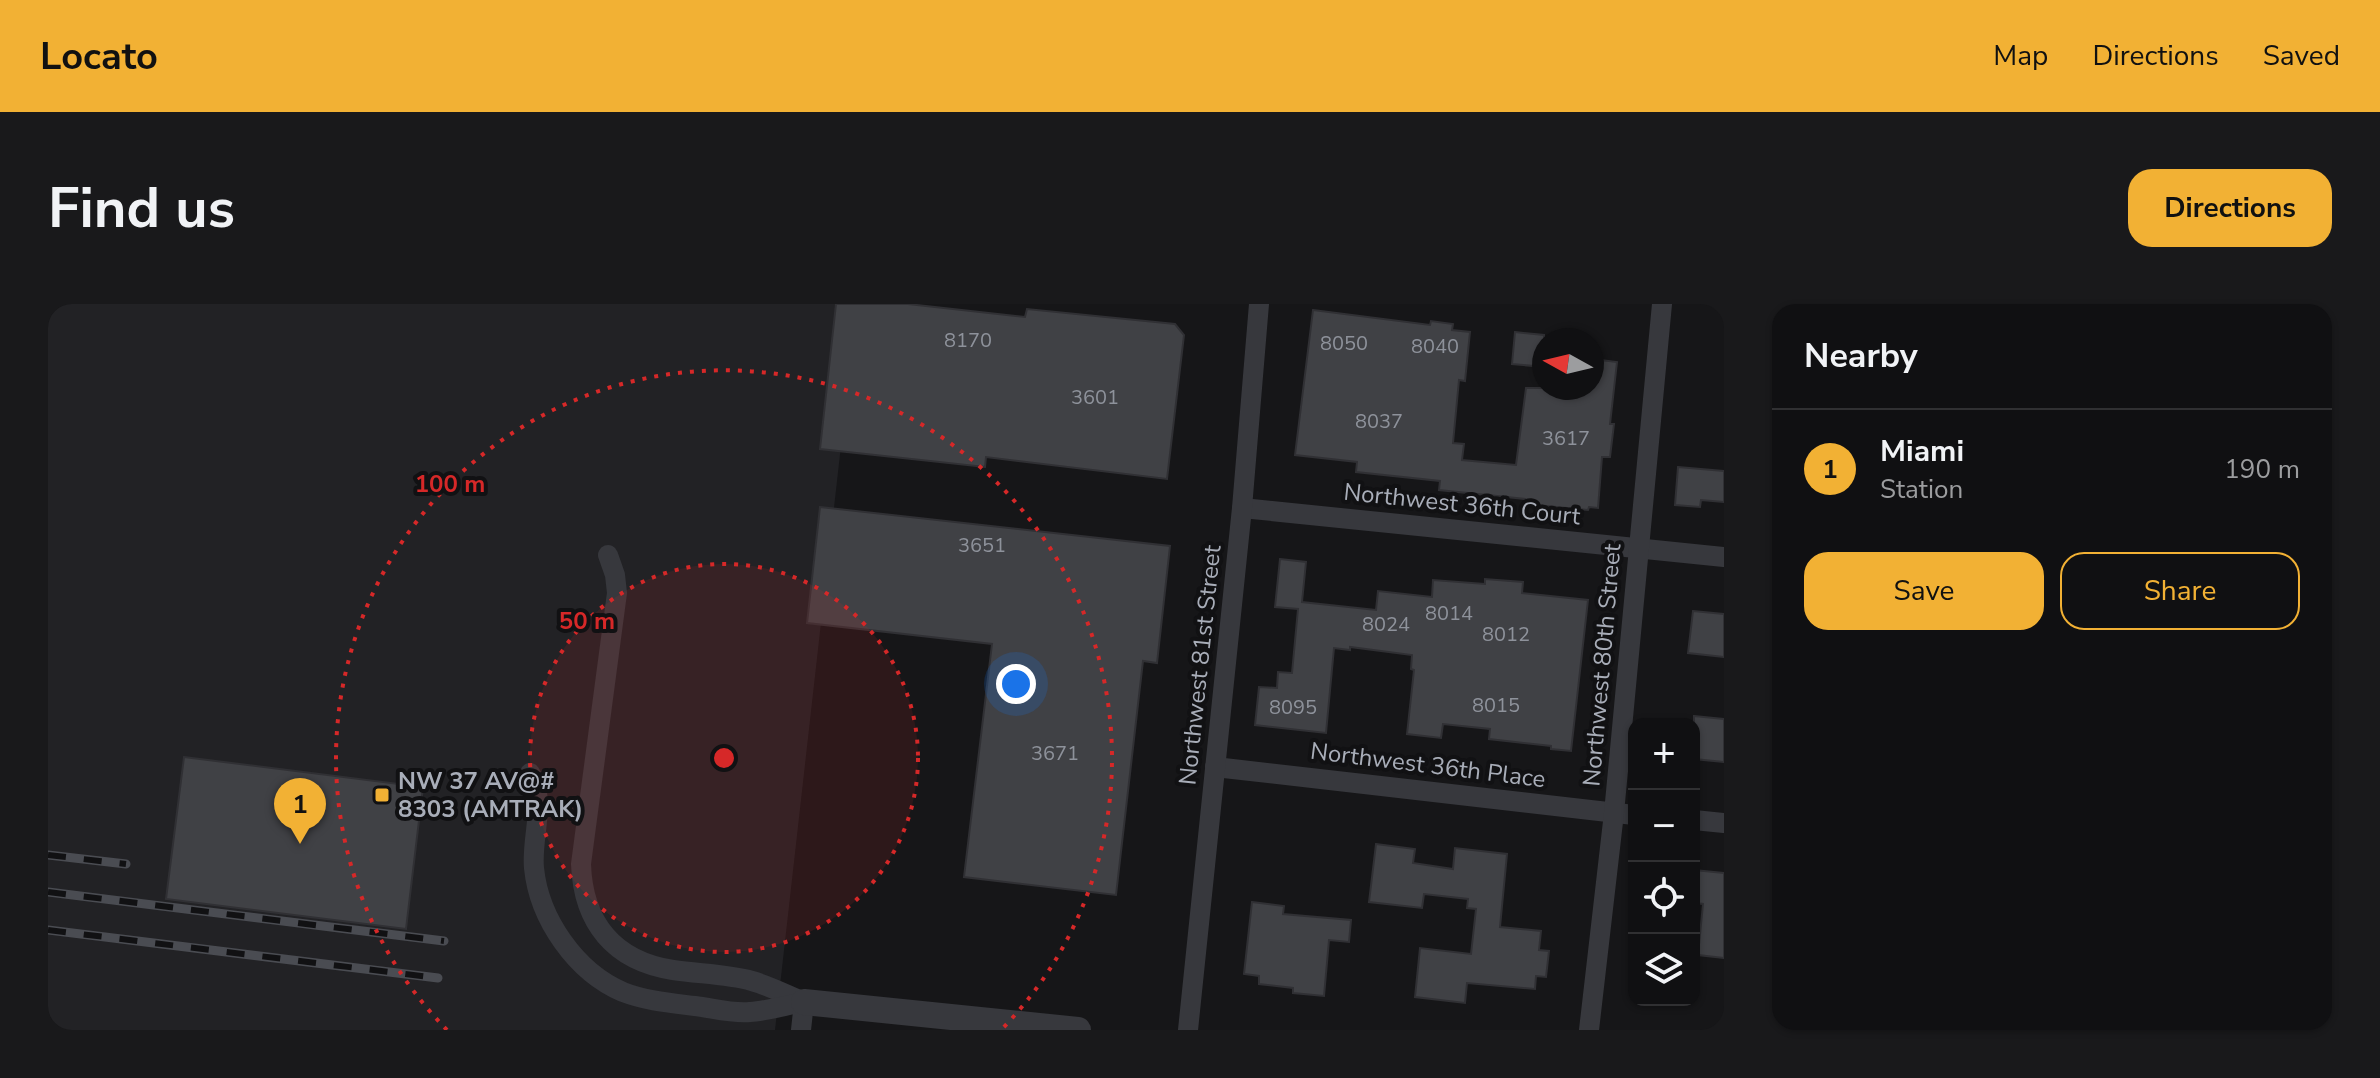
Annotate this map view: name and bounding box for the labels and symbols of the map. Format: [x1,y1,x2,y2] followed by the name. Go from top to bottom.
[944,327,992,354] house number: 8170
[1532,328,1604,400] north arrow
[1320,330,1368,357] house number: 8050
[1411,333,1459,360] house number: 8040
[1071,384,1119,411] house number: 3601
[1355,408,1403,435] house number: 8037
[1542,425,1590,452] house number: 3617
[415,468,485,500] text: 100 m
[1342,476,1582,532] street label: Northwest 36th Court
[958,532,1006,559] house number: 3651
[1575,542,1629,788] street label: Northwest 80th Street
[1171,543,1229,787] street label: Northwest 81st Street
[1425,600,1473,627] house number: 8014
[559,605,615,637] text: 50 m
[1362,611,1410,638] house number: 8024
[1482,621,1530,648] house number: 8012
[996,664,1036,704] your location
[1472,692,1520,719] house number: 8015
[1269,694,1317,721] house number: 8095
[1309,735,1547,795] street label: Northwest 36th Place
[1031,740,1079,767] house number: 3671
[710,744,738,772] centre of rings
[398,765,583,825] place label: NW 37 AV@# 8303 (AMTRAK)
[274,778,326,844] pin: 1
[373,786,391,804] marker: NW 37 AV@# 8303 (AMTRAK)

